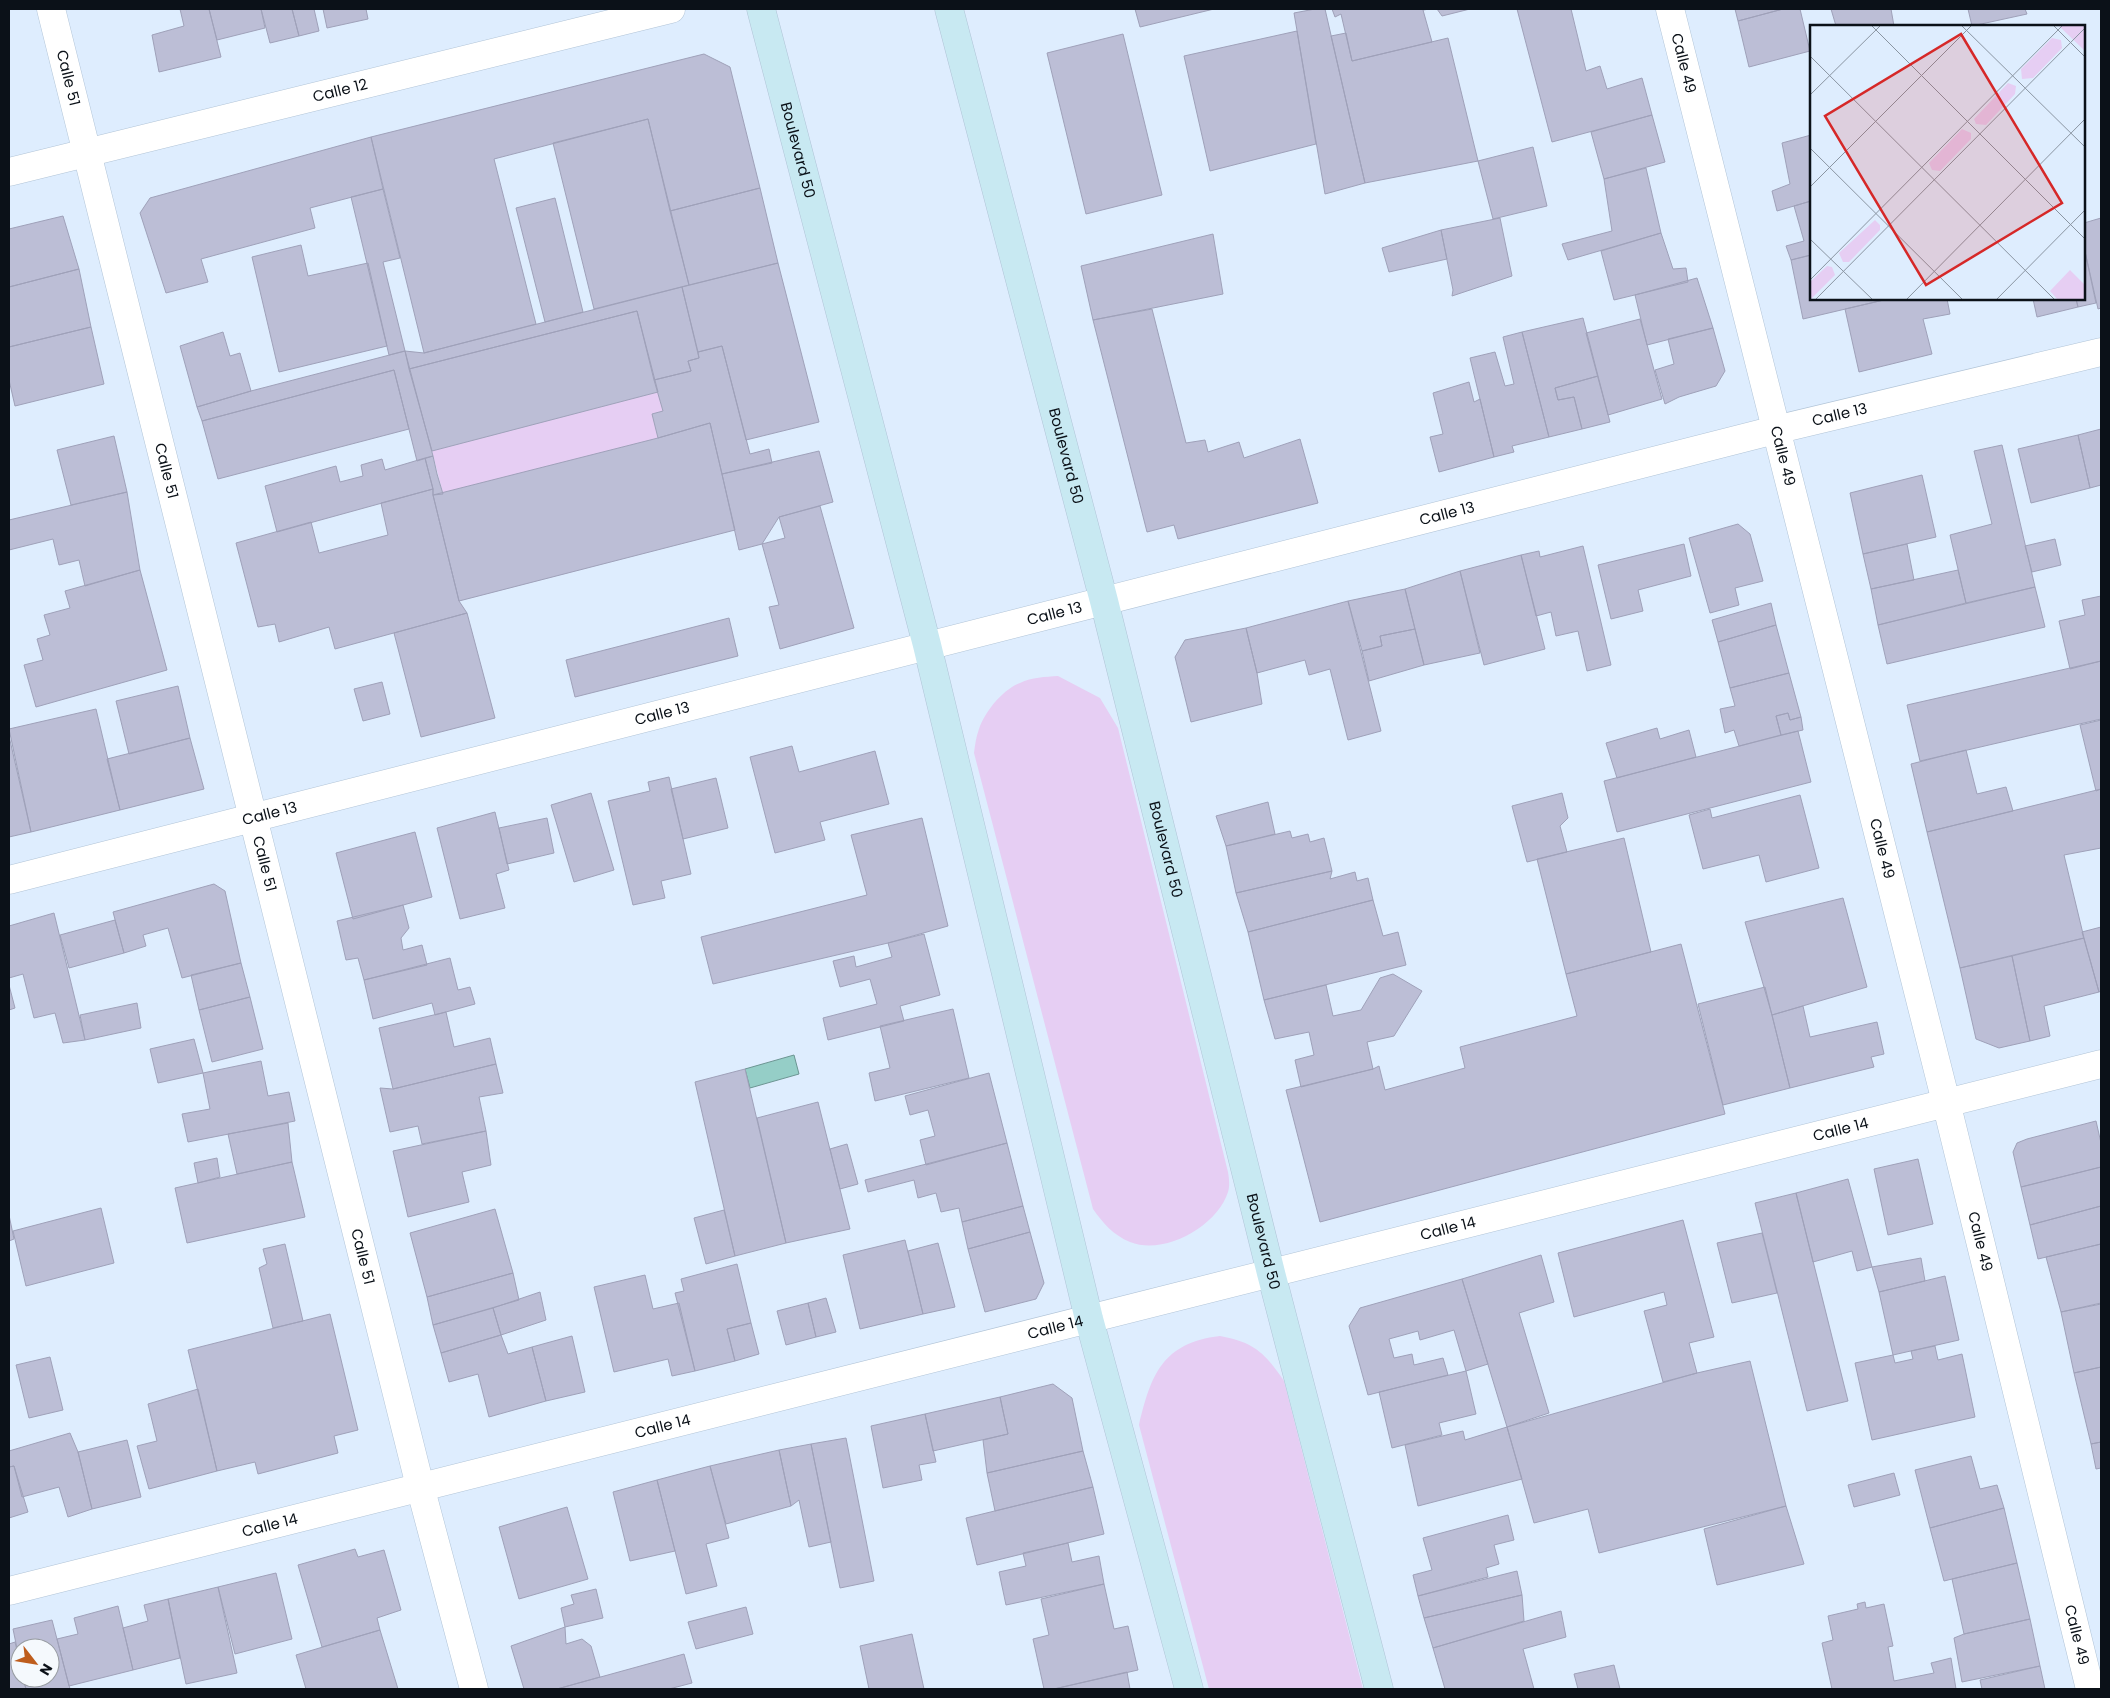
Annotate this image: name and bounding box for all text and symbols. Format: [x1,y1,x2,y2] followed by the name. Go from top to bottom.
[1810,25,2085,300] inset map
[1667,31,1702,95] street label: Calle 49
[52,48,86,108] street label: Calle 51
[310,73,370,107] street label: Calle 12
[776,100,821,200] street label: Boulevard 50
[1810,397,1869,431] street label: Calle 13
[1044,405,1089,506] street label: Boulevard 50
[1766,424,1801,488] street label: Calle 49
[150,441,184,501] street label: Calle 51
[1417,496,1477,530] street label: Calle 13
[1025,596,1084,630] street label: Calle 13
[632,696,692,730] street label: Calle 13
[240,796,299,830] street label: Calle 13
[1144,799,1188,900] street label: Boulevard 50
[1865,816,1900,881] street label: Calle 49
[248,834,282,894] street label: Calle 51
[1811,1112,1871,1146] street label: Calle 14
[1242,1191,1286,1292] street label: Boulevard 50
[1963,1209,1998,1274] street label: Calle 49
[1418,1211,1478,1245] street label: Calle 14
[346,1226,380,1287] street label: Calle 51
[1025,1310,1085,1344] street label: Calle 14
[632,1409,693,1443] street label: Calle 14
[240,1508,300,1542] street label: Calle 14
[2060,1602,2095,1667] street label: Calle 49
[10,1638,60,1688] north arrow
[35,1660,57,1679] text: N

